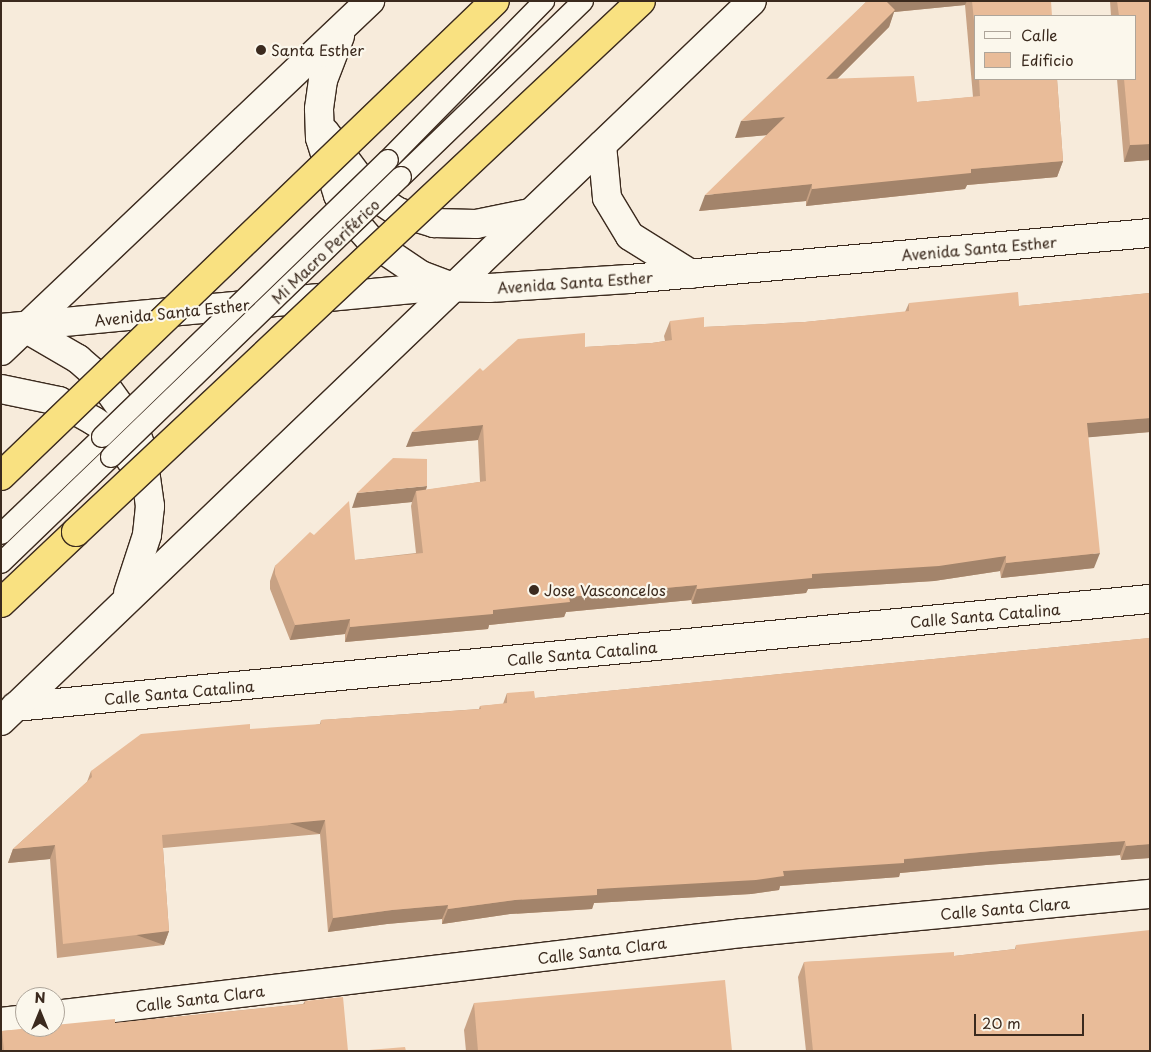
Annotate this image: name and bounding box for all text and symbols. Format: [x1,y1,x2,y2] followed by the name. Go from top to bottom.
[974,15,1136,80] legend
[1021,23,1058,46] text: Calle
[271,41,364,59] place label: Santa Esther
[255,44,267,56] marker: Santa Esther
[1021,48,1074,71] text: Edificio
[267,195,383,307] street label: Mi Macro Periférico
[901,232,1057,264] street label: Avenida Santa Esther
[497,268,653,296] street label: Avenida Santa Esther
[94,295,250,329] street label: Avenida Santa Esther
[544,581,666,599] place label: Jose Vasconcelos
[528,584,540,596] marker: Jose Vasconcelos
[909,599,1061,631] street label: Calle Santa Catalina
[506,637,658,669] street label: Calle Santa Catalina
[103,676,255,708] street label: Calle Santa Catalina
[940,893,1070,923] street label: Calle Santa Clara
[537,933,667,967] street label: Calle Santa Clara
[135,981,265,1015] street label: Calle Santa Clara
[15,987,65,1037] north arrow
[34,987,46,1008] text: N
[976,1004,1086,1036] scale bar
[982,1011,1021,1034] text: 20 m

